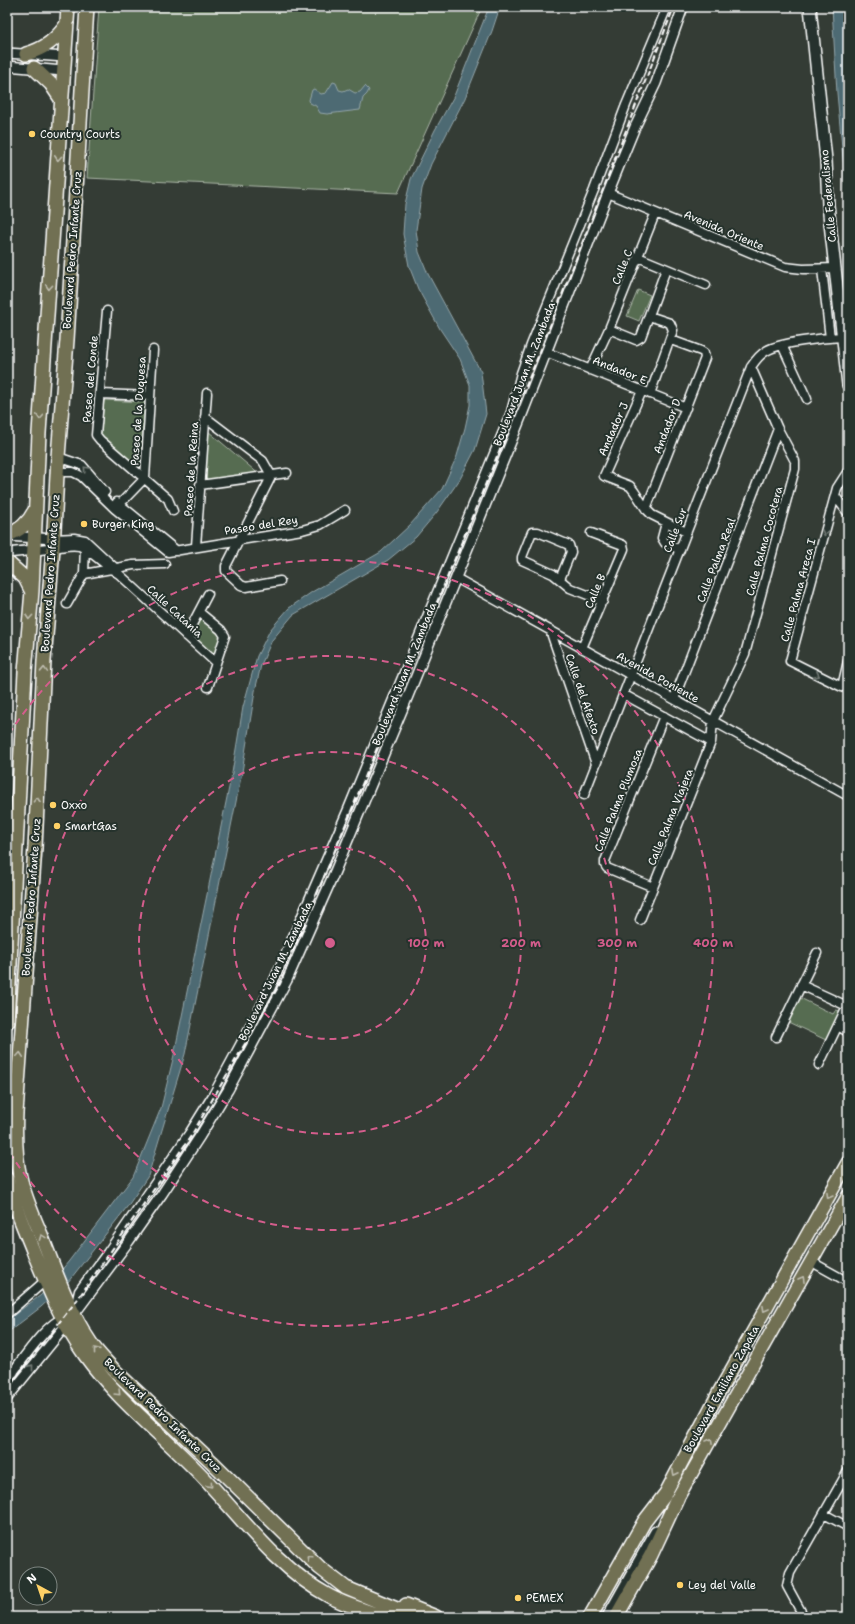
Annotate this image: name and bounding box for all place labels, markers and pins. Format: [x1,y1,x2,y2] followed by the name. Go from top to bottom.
[40,127,120,142] place label: Country Courts
[27,129,37,139] marker: Country Courts
[92,517,155,532] place label: Burger King
[79,519,89,529] marker: Burger King
[61,798,88,813] place label: Oxxo
[48,800,58,810] marker: Oxxo
[65,819,117,834] place label: SmartGas
[52,821,62,831] marker: SmartGas
[323,936,337,950] centre of rings
[688,1578,756,1593] place label: Ley del Valle
[675,1580,685,1590] marker: Ley del Valle
[526,1591,564,1606] place label: PEMEX
[513,1593,523,1603] marker: PEMEX

